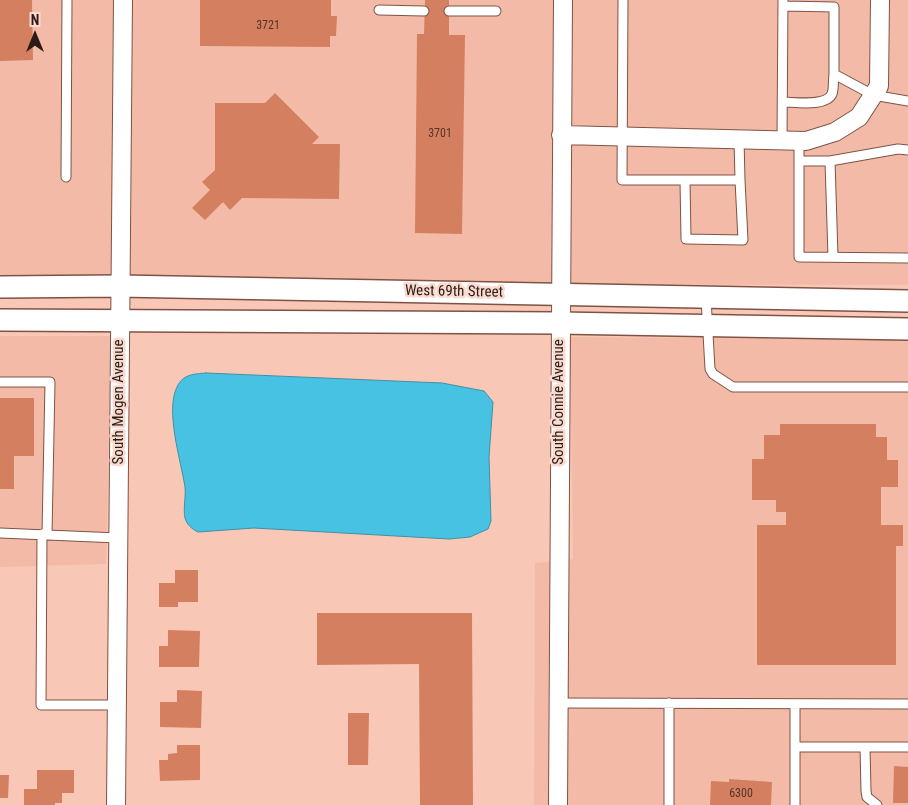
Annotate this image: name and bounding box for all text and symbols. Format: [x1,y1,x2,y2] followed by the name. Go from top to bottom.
[10,10,60,60] north arrow
[31,12,39,28] text: N
[256,19,280,33] house number: 3721
[428,127,452,141] house number: 3701
[405,282,503,302] street label: West 69th Street
[550,339,568,465] street label: South Connie Avenue
[110,340,128,464] street label: South Mogen Avenue
[729,787,753,801] house number: 6300

